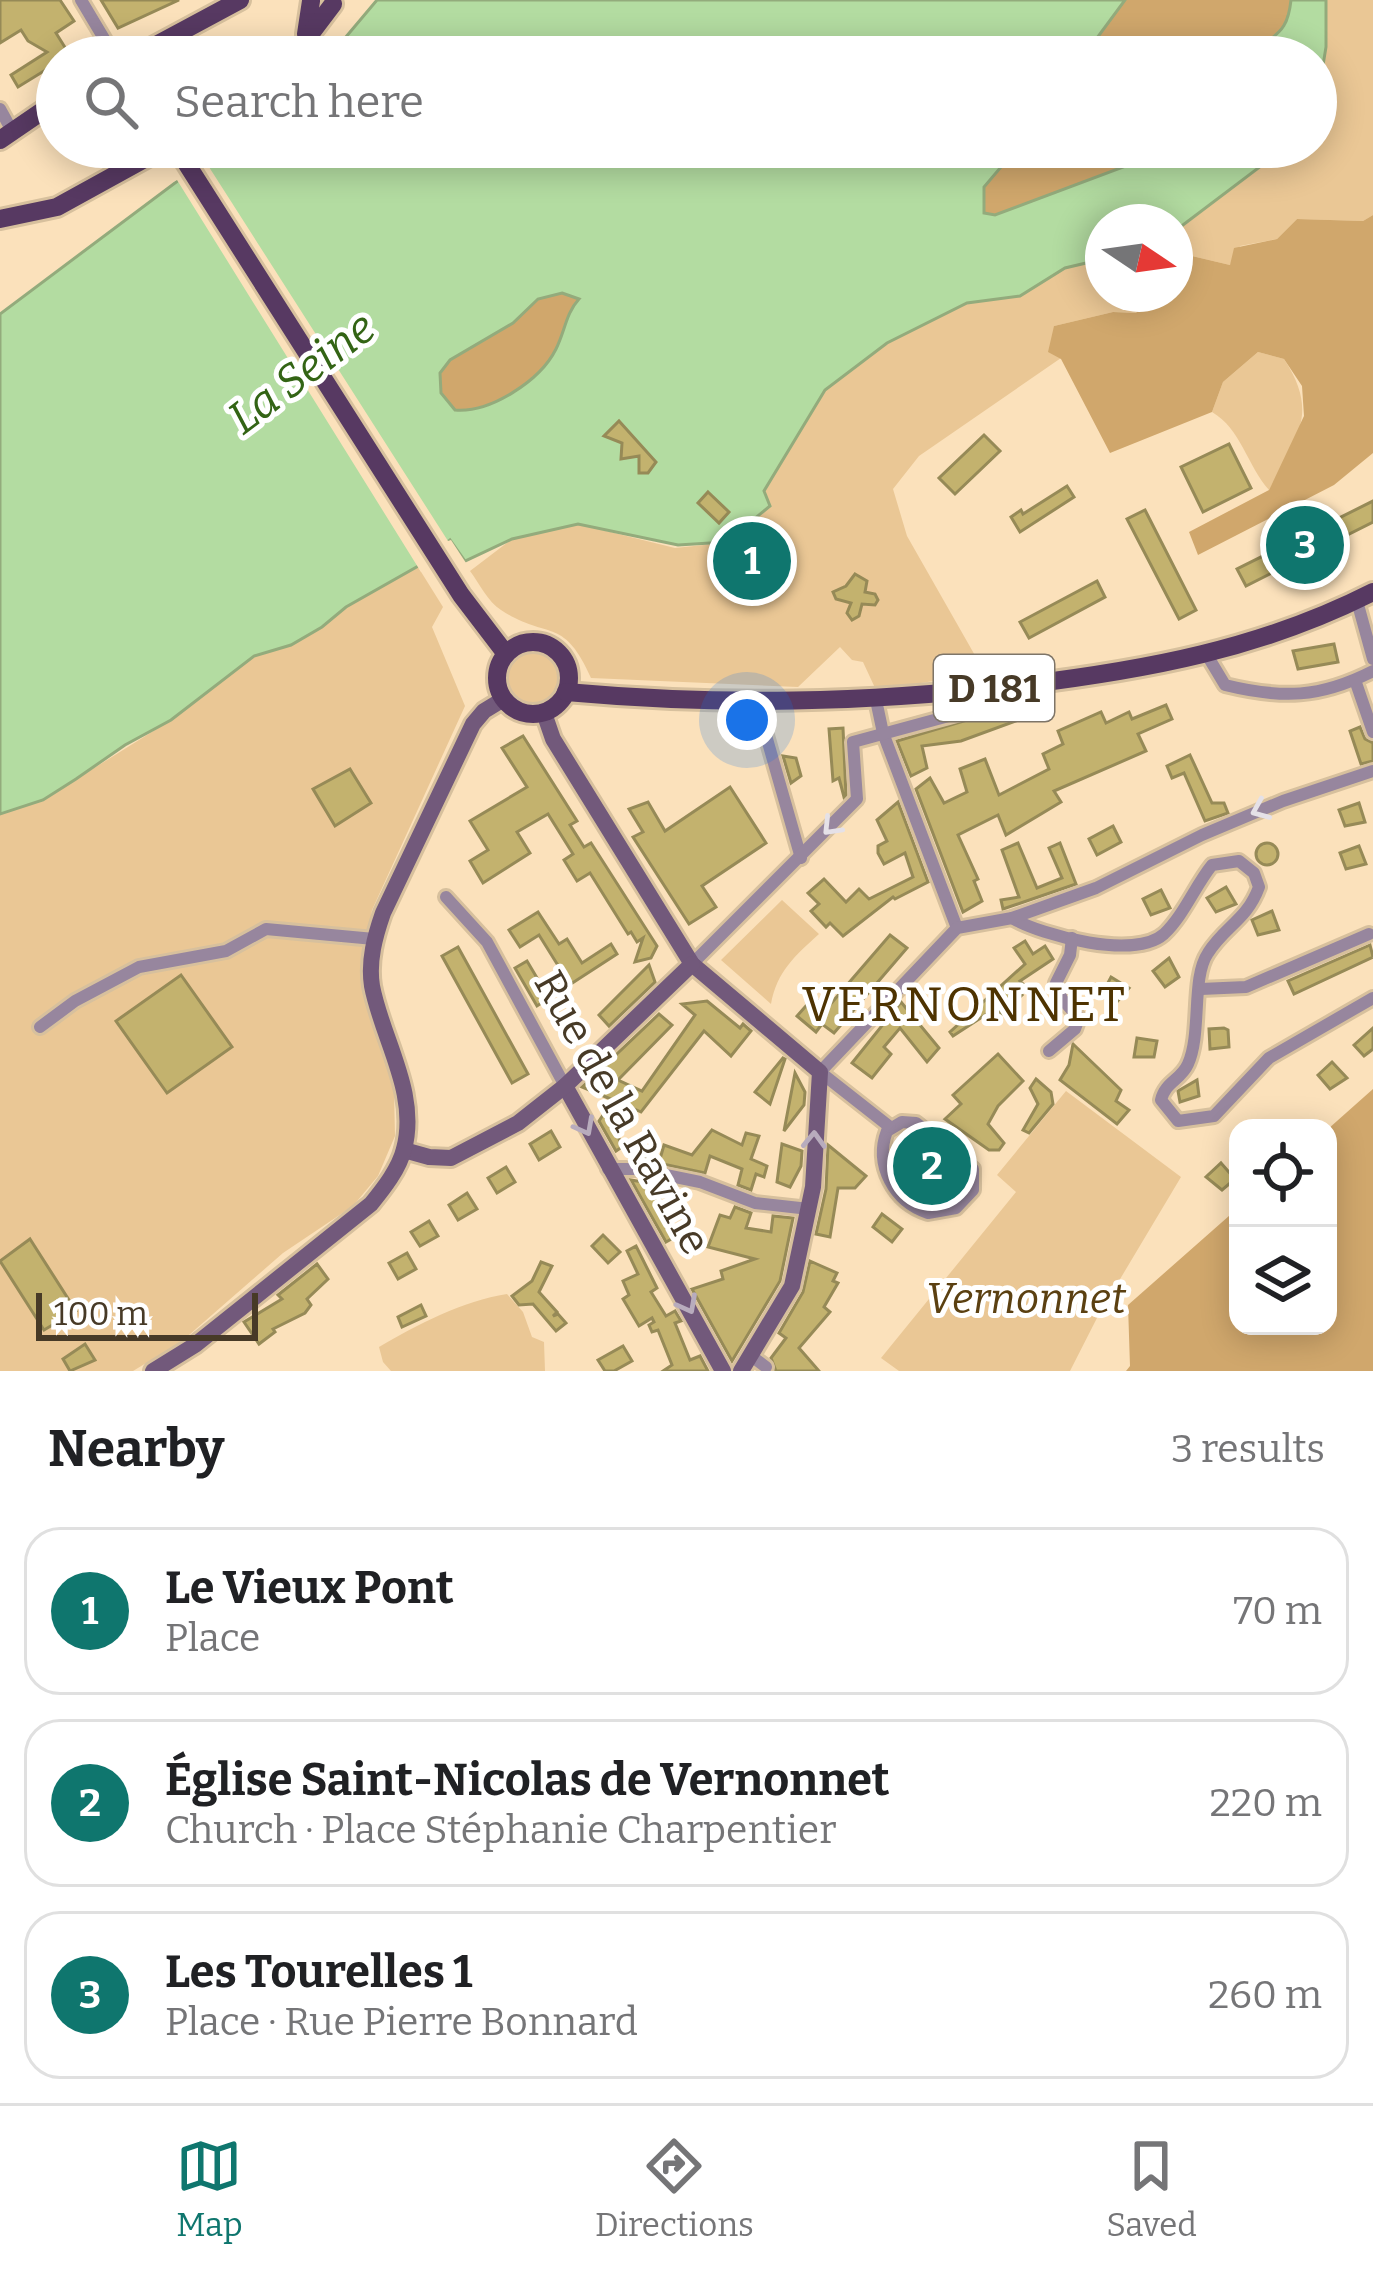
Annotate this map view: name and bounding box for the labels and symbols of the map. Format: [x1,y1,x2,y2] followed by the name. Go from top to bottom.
[1085,204,1193,312] north arrow
[218,300,385,445] water label: La Seine
[1266,500,1344,590] pin: 3
[713,516,791,606] pin: 1
[934,655,1054,721] road number: D 181
[717,690,777,750] your location
[1250,796,1271,820] one-way arrow
[823,813,845,835] one-way arrow
[524,962,721,1263] street label: Rue de la Ravine
[802,976,1128,1034] district label: VERNONNET
[571,1115,594,1136] one-way arrow
[893,1121,971,1211] pin: 2
[801,1130,827,1149] one-way arrow
[926,1274,1127,1324] park label: Vernonnet
[36,1287,258,1340] scale bar
[674,1293,697,1315] one-way arrow

